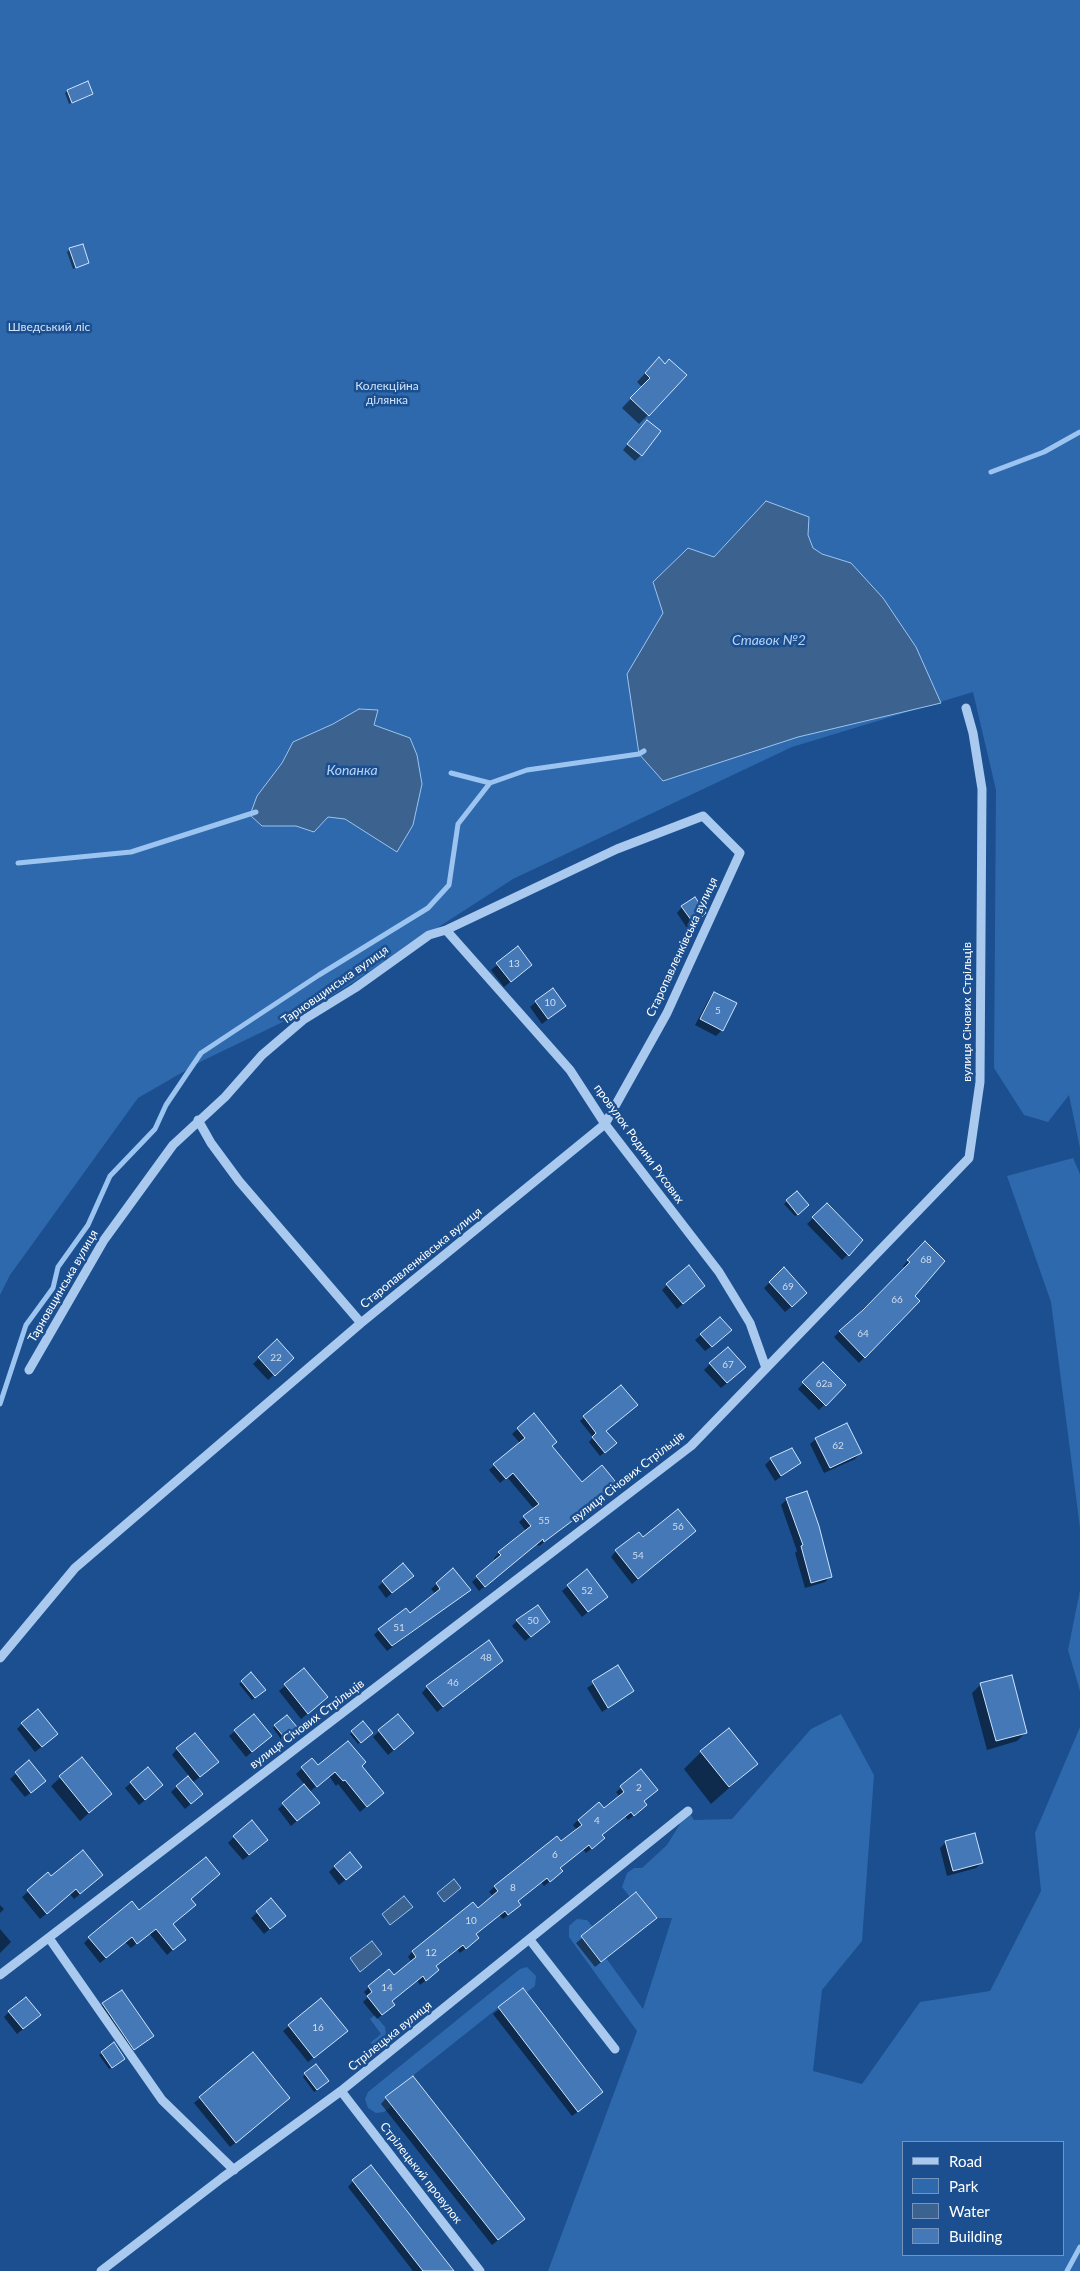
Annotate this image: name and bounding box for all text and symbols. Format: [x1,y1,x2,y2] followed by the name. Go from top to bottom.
[8,320,90,334] park label: Шведський ліс
[355,379,419,407] park label: Колекційна ділянка
[732,632,806,648] water label: Ставок №2
[326,762,378,778] water label: Копанка
[643,875,721,1019] street label: Старопавленківська вулиця
[960,942,974,1082] street label: вулиця Січових Стрільців
[279,943,391,1027] street label: Тарновщинська вулиця
[508,958,520,970] house number: 13
[544,997,556,1009] house number: 10
[715,1005,721,1017] house number: 5
[591,1082,687,1206] street label: провулок Родини Русових
[357,1204,485,1312] street label: Старопавленківська вулиця
[25,1227,101,1345] street label: Тарновщинська вулиця
[920,1254,932,1266] house number: 68
[782,1281,794,1293] house number: 69
[891,1294,903,1306] house number: 66
[857,1328,869,1340] house number: 64
[270,1352,282,1364] house number: 22
[722,1359,734,1371] house number: 67
[816,1378,832,1390] house number: 62а
[569,1428,687,1526] street label: вулиця Січових Стрільців
[832,1440,844,1452] house number: 62
[538,1515,550,1527] house number: 55
[672,1521,684,1533] house number: 56
[632,1550,644,1562] house number: 54
[581,1585,593,1597] house number: 52
[527,1615,539,1627] house number: 50
[393,1622,405,1634] house number: 51
[480,1652,492,1664] house number: 48
[247,1676,367,1772] street label: вулиця Січових Стрільців
[447,1677,459,1689] house number: 46
[636,1782,642,1794] house number: 2
[594,1815,600,1827] house number: 4
[552,1849,558,1861] house number: 6
[510,1882,516,1894] house number: 8
[465,1915,477,1927] house number: 10
[425,1947,437,1959] house number: 12
[381,1982,393,1994] house number: 14
[345,1998,435,2074] street label: Стрілецька вулиця
[312,2022,324,2034] house number: 16
[377,2119,465,2227] street label: Стрілецький провулок
[902,2141,1065,2256] legend
[949,2152,982,2170] text: Road
[949,2177,978,2195] text: Park
[949,2202,990,2220] text: Water
[949,2227,1002,2245] text: Building

